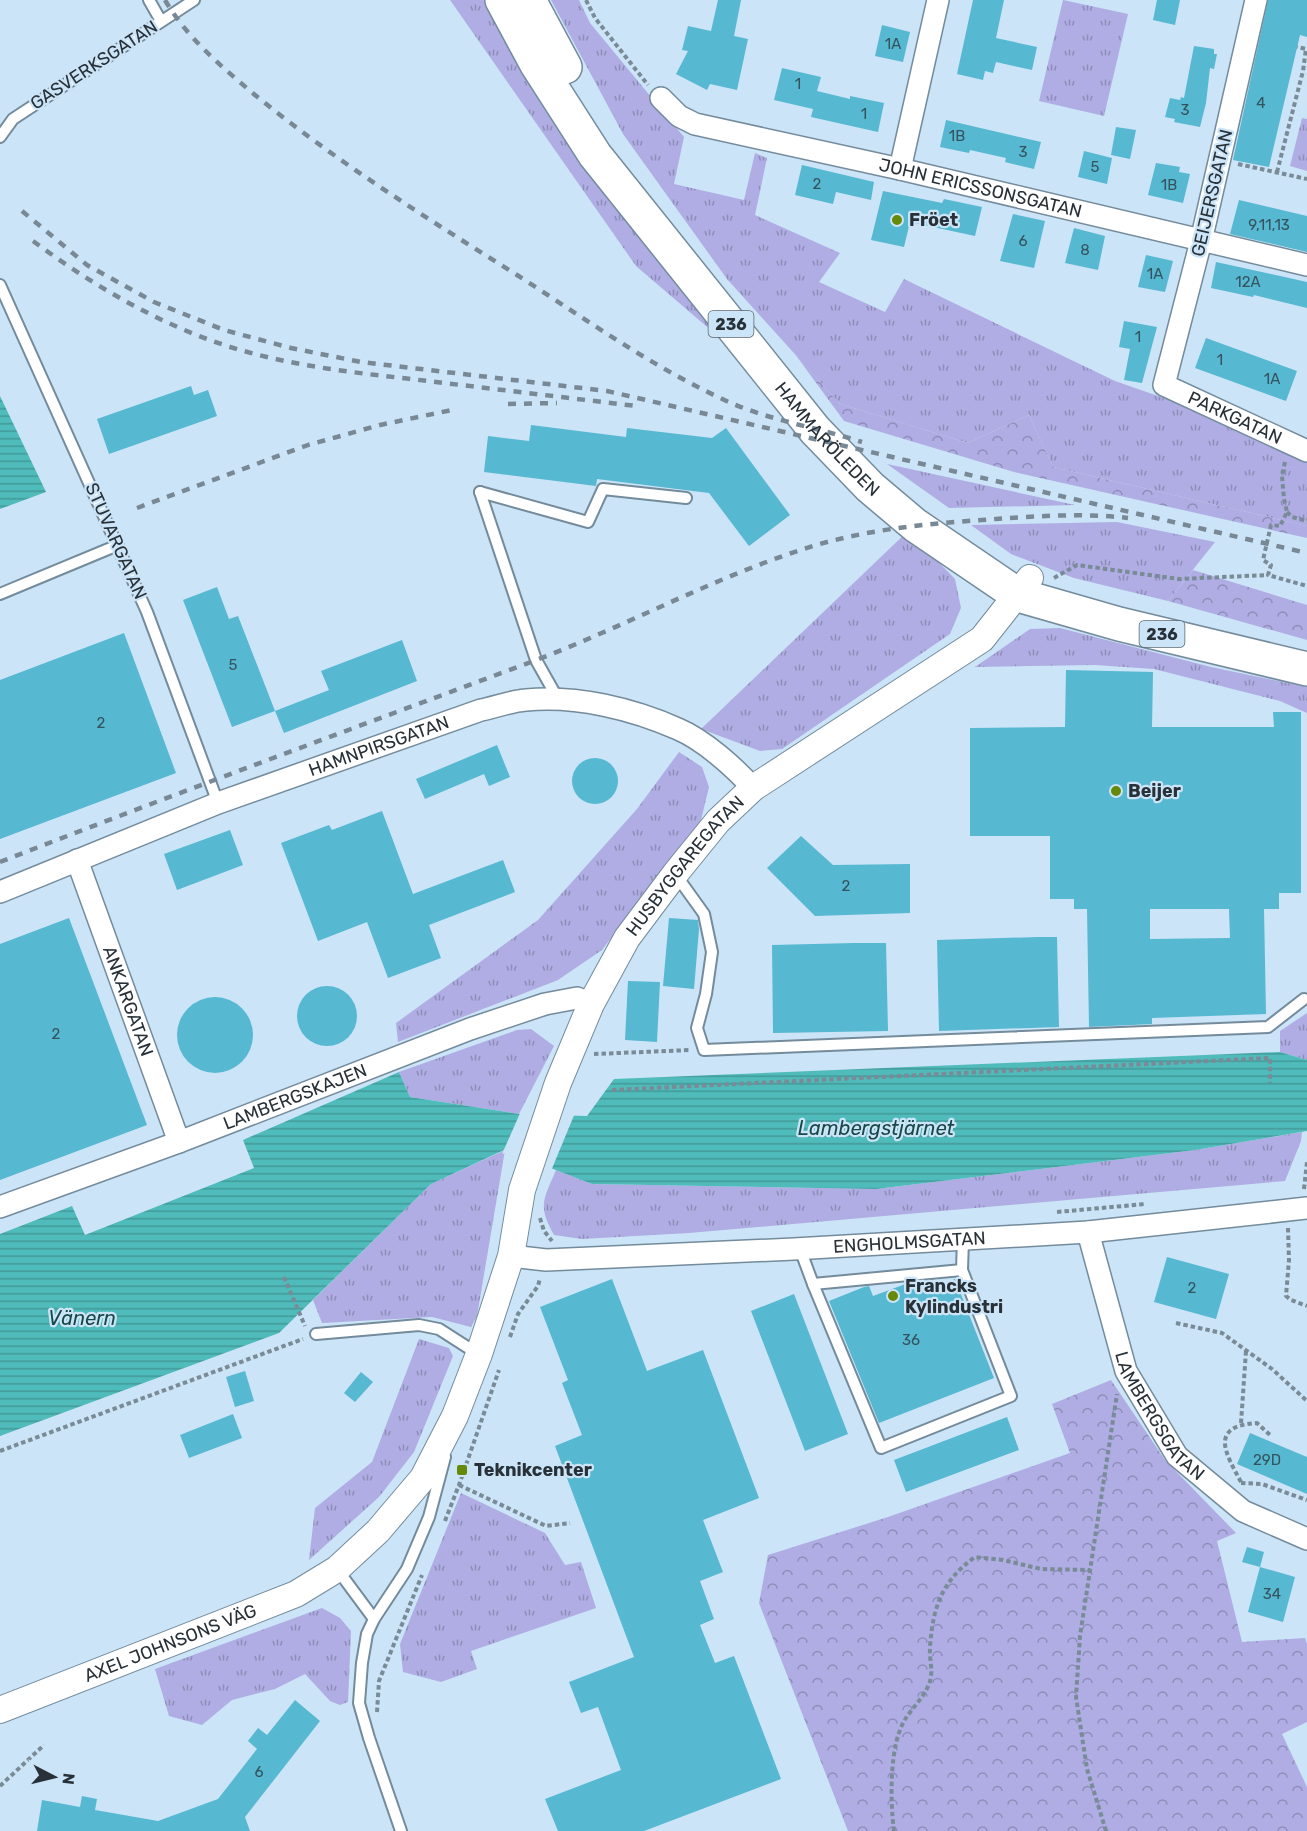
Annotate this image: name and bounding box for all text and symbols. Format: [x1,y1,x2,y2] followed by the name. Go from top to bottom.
[26,16,162,114] street label: GASVERKSGATAN
[885,35,901,53] house number: 1A
[795,75,801,93] house number: 1
[1256,94,1266,112] house number: 4
[1180,101,1190,119] house number: 3
[861,105,867,123] house number: 1
[949,127,965,145] house number: 1B
[1187,127,1237,259] street label: GEIJERSGATAN
[1018,143,1028,161] house number: 3
[877,154,1084,223] street label: JOHN ERICSSONSGATAN
[1091,158,1100,176] house number: 5
[813,175,822,193] house number: 2
[1161,176,1177,194] house number: 1B
[909,209,958,231] place label: Fröet
[890,213,904,227] marker: Fröet
[1248,216,1290,234] house number: 9,11,13
[1018,232,1028,250] house number: 6
[1080,241,1090,259] house number: 8
[1147,265,1163,283] house number: 1A
[1235,273,1261,291] house number: 12A
[708,311,754,337] road number: 236
[1135,328,1141,346] house number: 1
[1217,351,1223,369] house number: 1
[1264,370,1280,388] house number: 1A
[770,378,884,501] street label: HAMMARÖLEDEN
[1184,387,1286,449] street label: PARKGATAN
[80,479,152,603] street label: STUVARGATAN
[1140,621,1184,647] road number: 236
[229,656,238,674] house number: 5
[306,711,452,781] street label: HAMNPIRSGATAN
[97,714,106,732] house number: 2
[1128,780,1181,802] place label: Beijer
[1109,784,1123,798] marker: Beijer
[621,791,749,940] street label: HUSBYGGAREGATAN
[842,877,851,895] house number: 2
[98,943,158,1059] street label: ANKARGATAN
[52,1025,61,1043] house number: 2
[220,1059,370,1135] street label: LAMBERGSKAJEN
[798,1116,954,1140] water label: Lambergstjärnet
[832,1227,986,1258] street label: ENGHOLMSGATAN
[905,1275,1003,1318] place label: Francks Kylindustri
[1188,1279,1197,1297] house number: 2
[886,1289,900,1303] marker: Francks Kylindustri
[48,1306,116,1330] water label: Vänern
[902,1331,920,1349] house number: 36
[1110,1349,1209,1485] street label: LAMBERGSGATAN
[1253,1451,1281,1469] house number: 29D
[474,1459,592,1481] place label: Teknikcenter
[455,1463,469,1477] marker: Teknikcenter
[1263,1585,1281,1603] house number: 34
[81,1600,260,1687] street label: AXEL JOHNSONS VÄG
[24,1747,84,1807] north arrow
[254,1763,264,1781] house number: 6
[58,1772,79,1786] text: N

